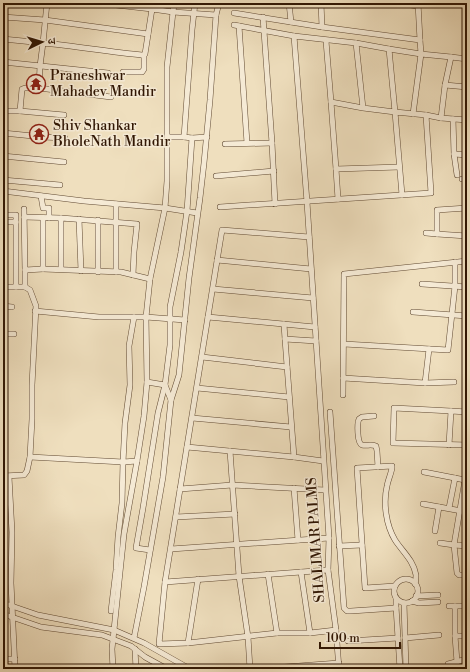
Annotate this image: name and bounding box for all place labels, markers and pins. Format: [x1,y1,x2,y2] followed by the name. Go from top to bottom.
[50,67,156,101] place label: Praneshwar Mahadev Mandir
[25,73,47,95] temple icon: Praneshwar Mahadev Mandir
[52,117,170,151] place label: Shiv Shankar BholeNath Mandir
[28,123,50,145] temple icon: Shiv Shankar BholeNath Mandir

